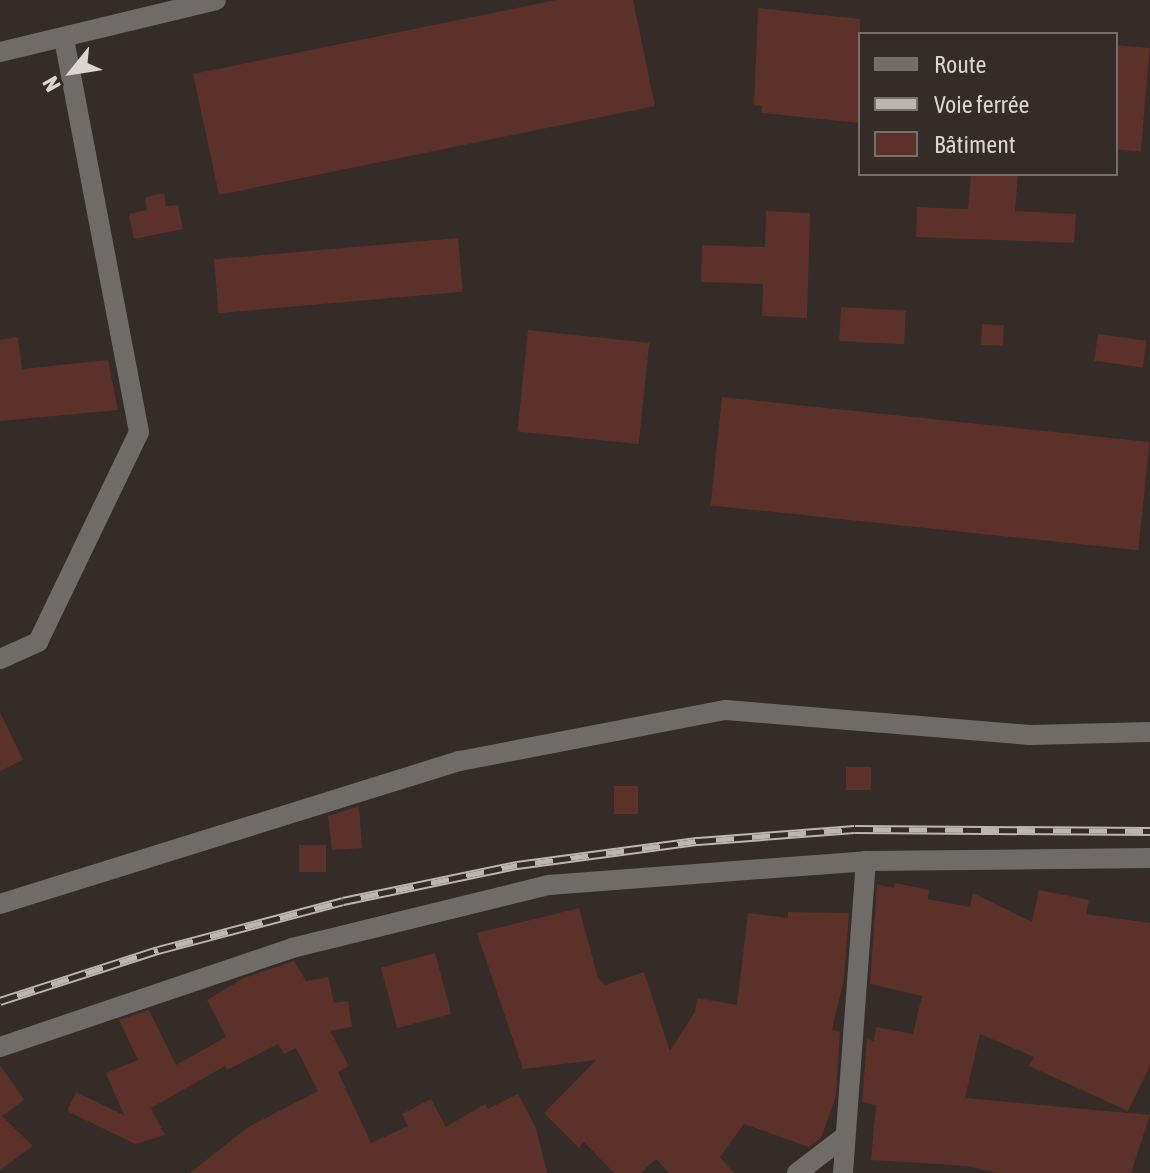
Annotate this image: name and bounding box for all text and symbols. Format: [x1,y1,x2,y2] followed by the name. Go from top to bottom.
[32,32,112,112] north arrow
[858,32,1118,176] legend
[934,51,986,78] text: Route
[37,72,66,96] text: N
[934,91,1029,118] text: Voie ferrée
[934,131,1016,158] text: Bâtiment

